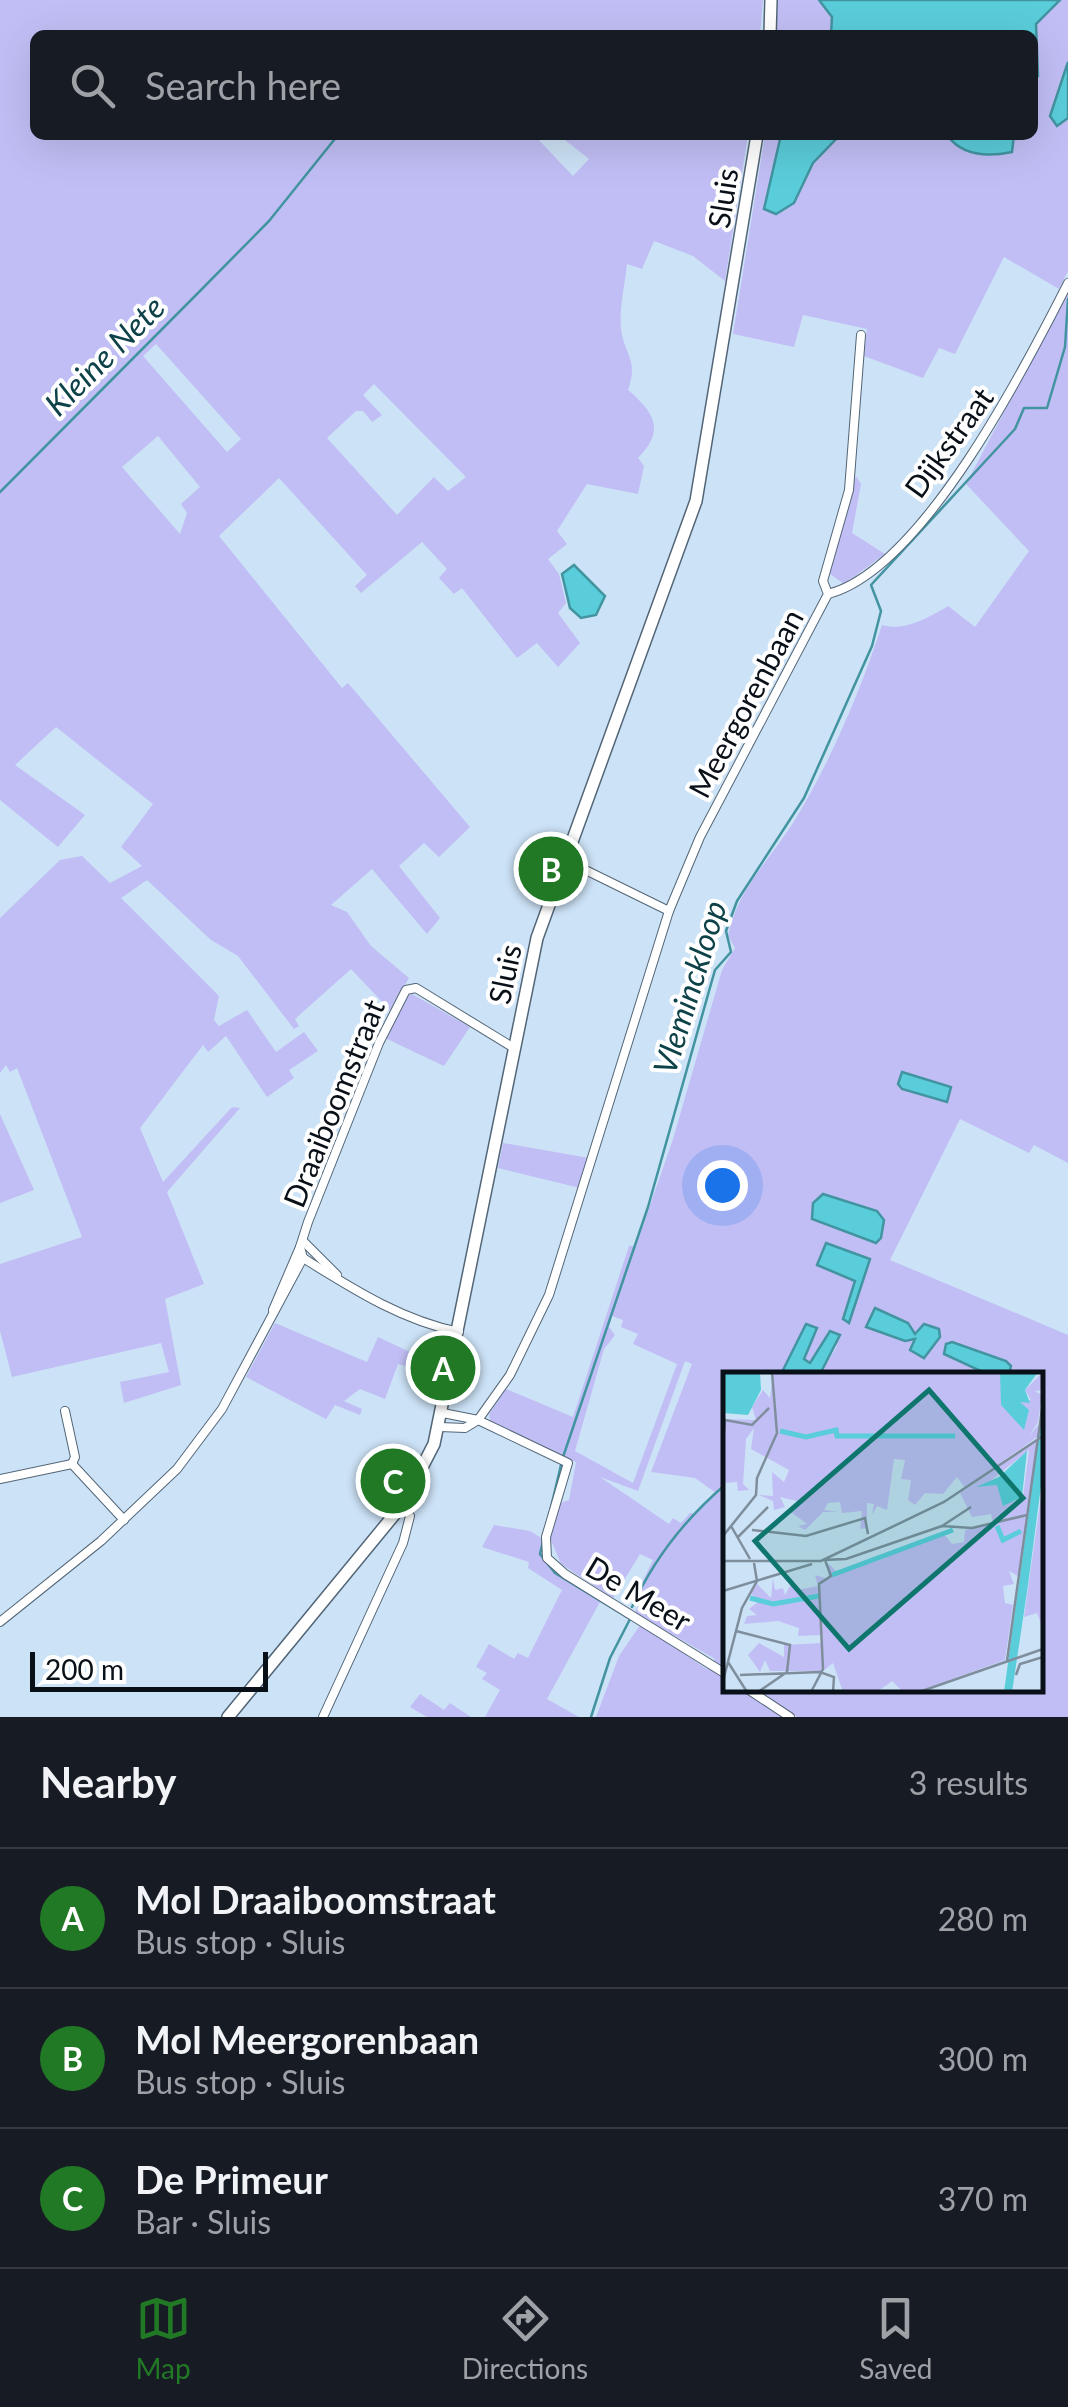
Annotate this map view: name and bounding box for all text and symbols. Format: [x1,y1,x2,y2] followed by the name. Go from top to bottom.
[30,30,1038,140] search box
[65,58,120,113] icon: search
[145,62,341,108] text: Search here
[700,166,744,230] street label: Sluis
[36,287,172,423] water label: Kleine Nete
[896,380,1000,504] street label: Dijkstraat
[680,603,810,803] street label: Meergorenbaan
[518,832,584,906] pin: B
[644,896,734,1078] water label: Vleminckloop
[480,941,528,1007] street label: Sluis
[275,994,391,1212] street label: Draaiboomstraat
[697,1160,748,1211] your location
[410,1330,476,1406] pin: A
[723,1372,1043,1692] inset map
[360,1444,426,1518] pin: C
[580,1548,698,1638] street label: De Meer
[30,1647,268,1692] scale bar
[45,1652,124,1686] text: 200 m
[40,1757,177,1807] text: Nearby
[909,1763,1028,1802] text: 3 results
[135,1876,496,1922] text: Mol Draaiboomstraat
[61,1899,84,1938] text: A
[938,1899,1028,1938] text: 280 m
[135,1922,345,1961] text: Bus stop · Sluis
[135,2016,479,2062] text: Mol Meergorenbaan
[62,2039,83,2078] text: B
[938,2039,1028,2078] text: 300 m
[135,2062,345,2101] text: Bus stop · Sluis
[135,2156,328,2202] text: De Primeur
[62,2179,83,2218] text: C
[938,2179,1028,2218] text: 370 m
[135,2202,271,2241] text: Bar · Sluis
[136,2291,191,2385] tab: Map
[462,2291,588,2385] tab: Directions
[859,2291,932,2385] tab: Saved

